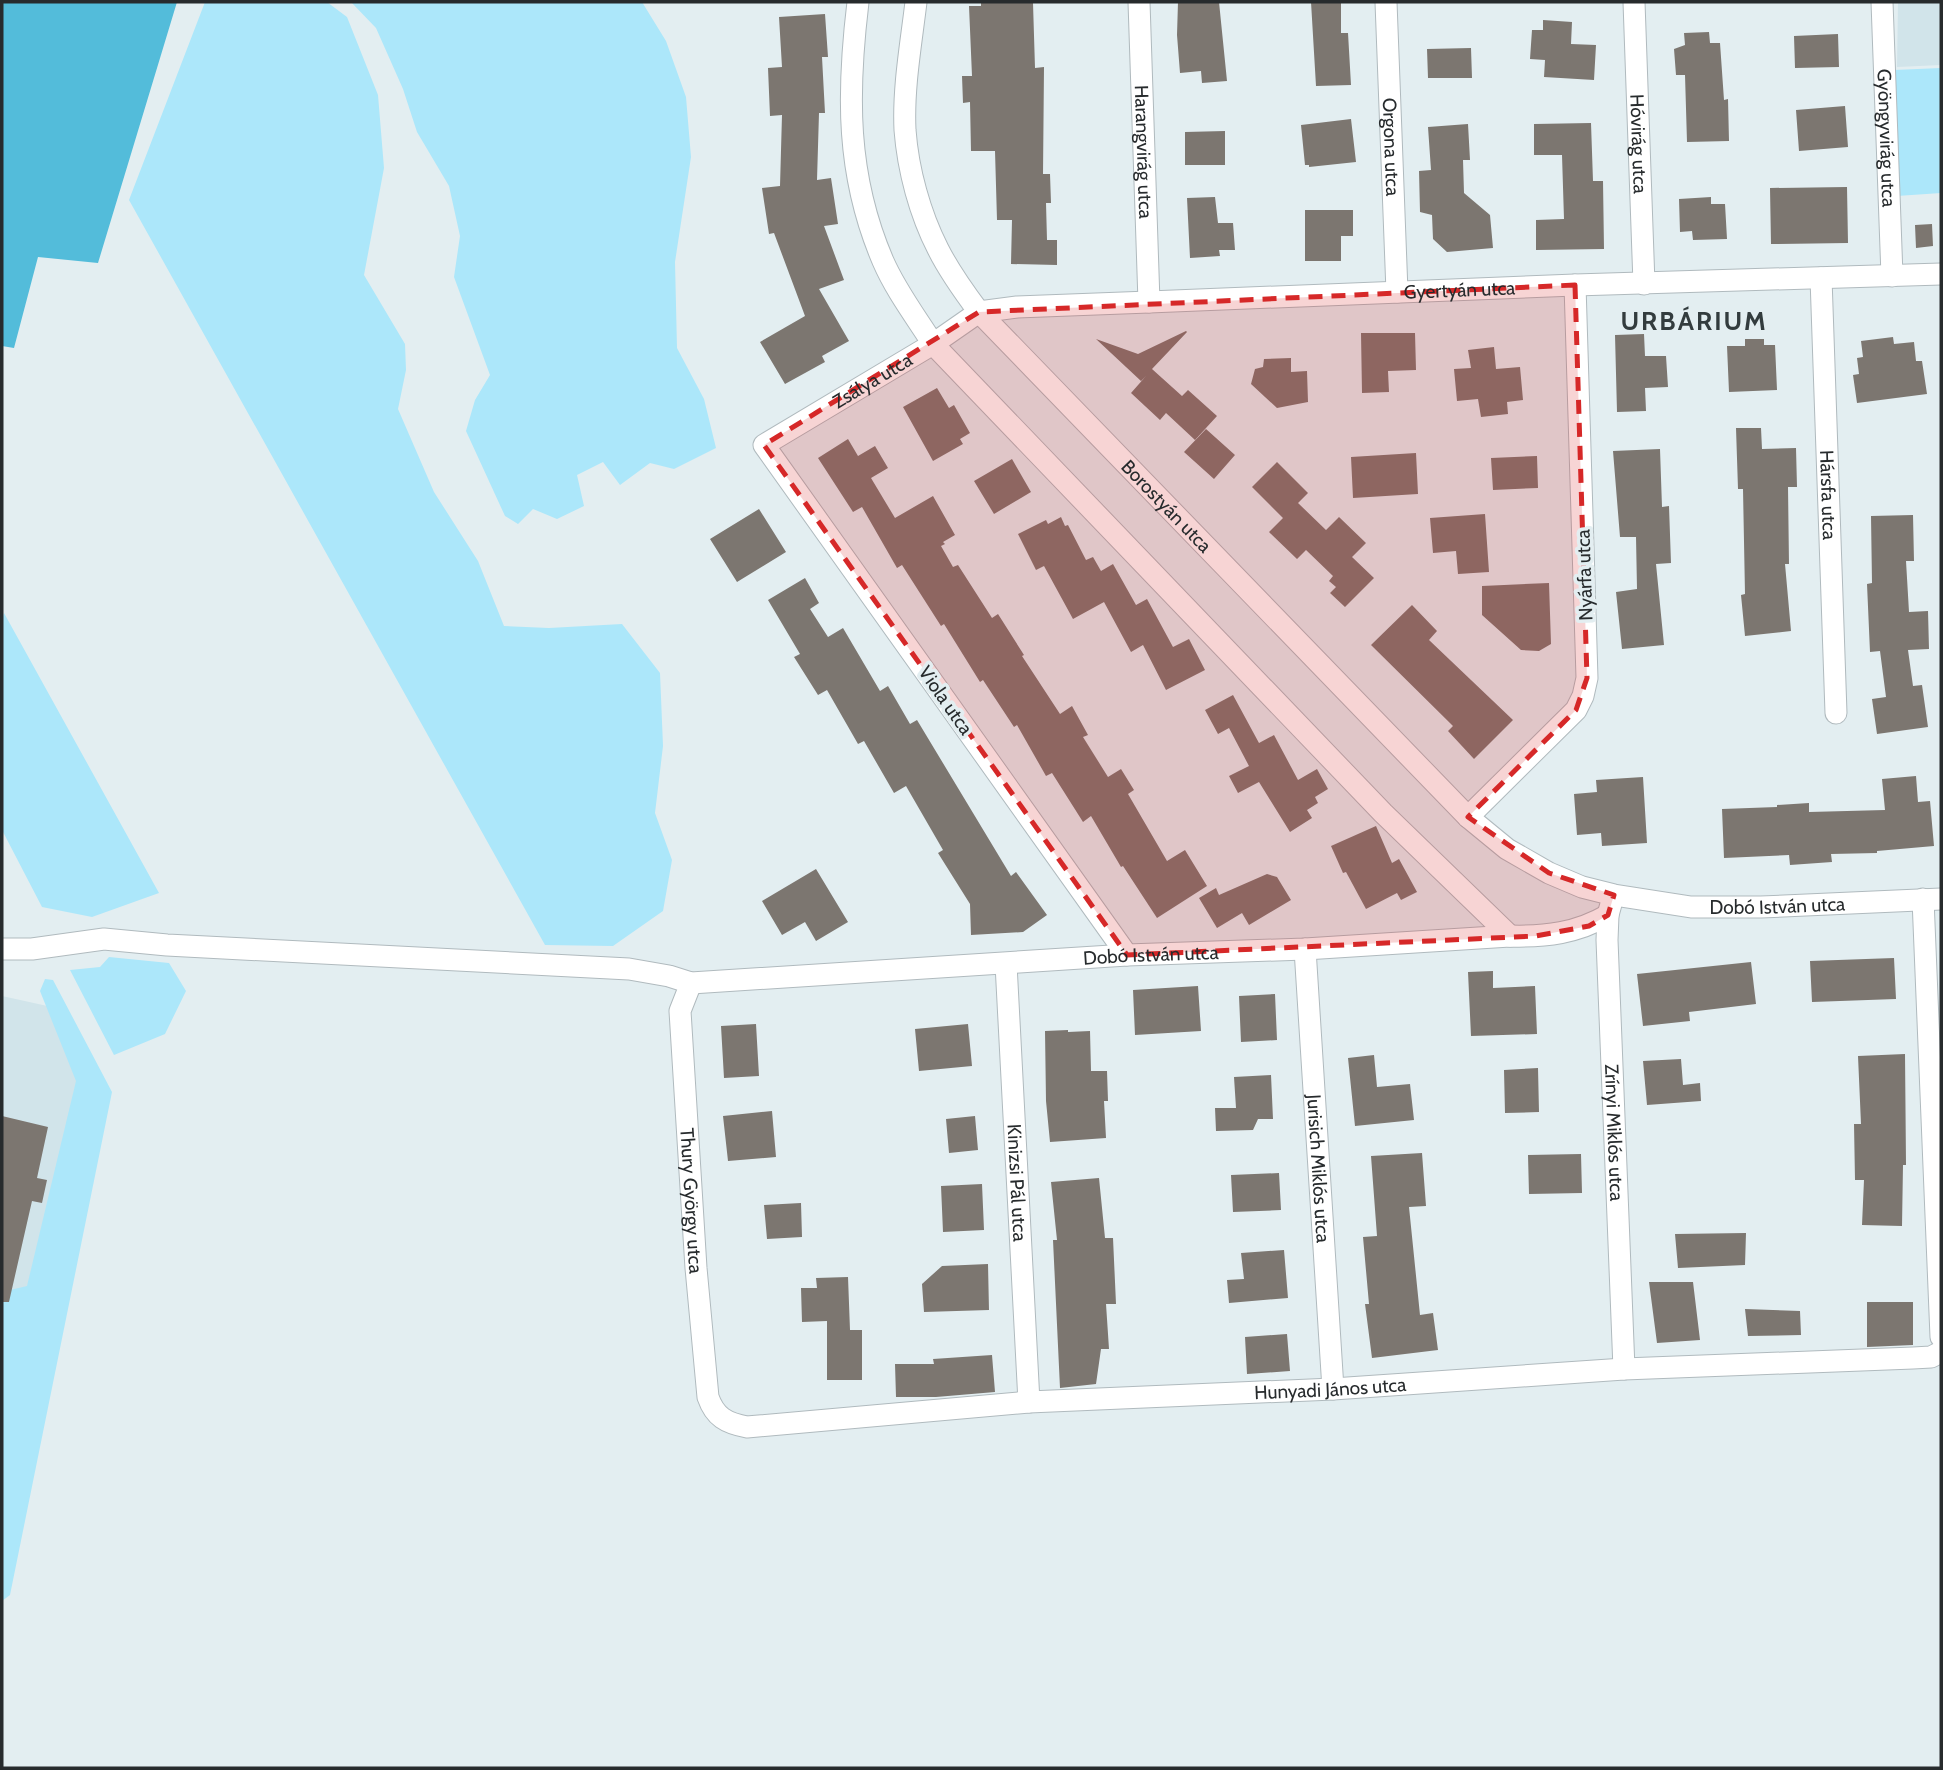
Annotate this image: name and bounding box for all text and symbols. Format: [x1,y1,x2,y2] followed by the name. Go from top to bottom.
[1872,68,1900,207] street label: Gyöngyvirág utca
[1130,85,1157,219] street label: Harangvirág utca
[1625,94,1652,194] street label: Hóvirág utca
[1378,97,1404,197] street label: Orgona utca
[1403,276,1516,304] street label: Gyertyán utca
[1620,305,1768,337] district label: URBÁRIUM
[829,348,916,413] street label: Zsálya utca
[1815,450,1841,540] street label: Hársfa utca
[1116,455,1216,557] street label: Borostyán utca
[1571,529,1598,621] street label: Nyárfa utca
[914,661,978,739] street label: Viola utca
[1709,892,1846,919] street label: Dobó István utca
[1082,941,1219,970] street label: Dobó István utca
[1600,1063,1628,1201] street label: Zrínyi Miklós utca
[1302,1093,1335,1243] street label: Jurisich Miklós utca
[1002,1123,1032,1242] street label: Kinizsi Pál utca
[675,1127,707,1274] street label: Thury György utca
[1254,1373,1407,1404] street label: Hunyadi János utca

